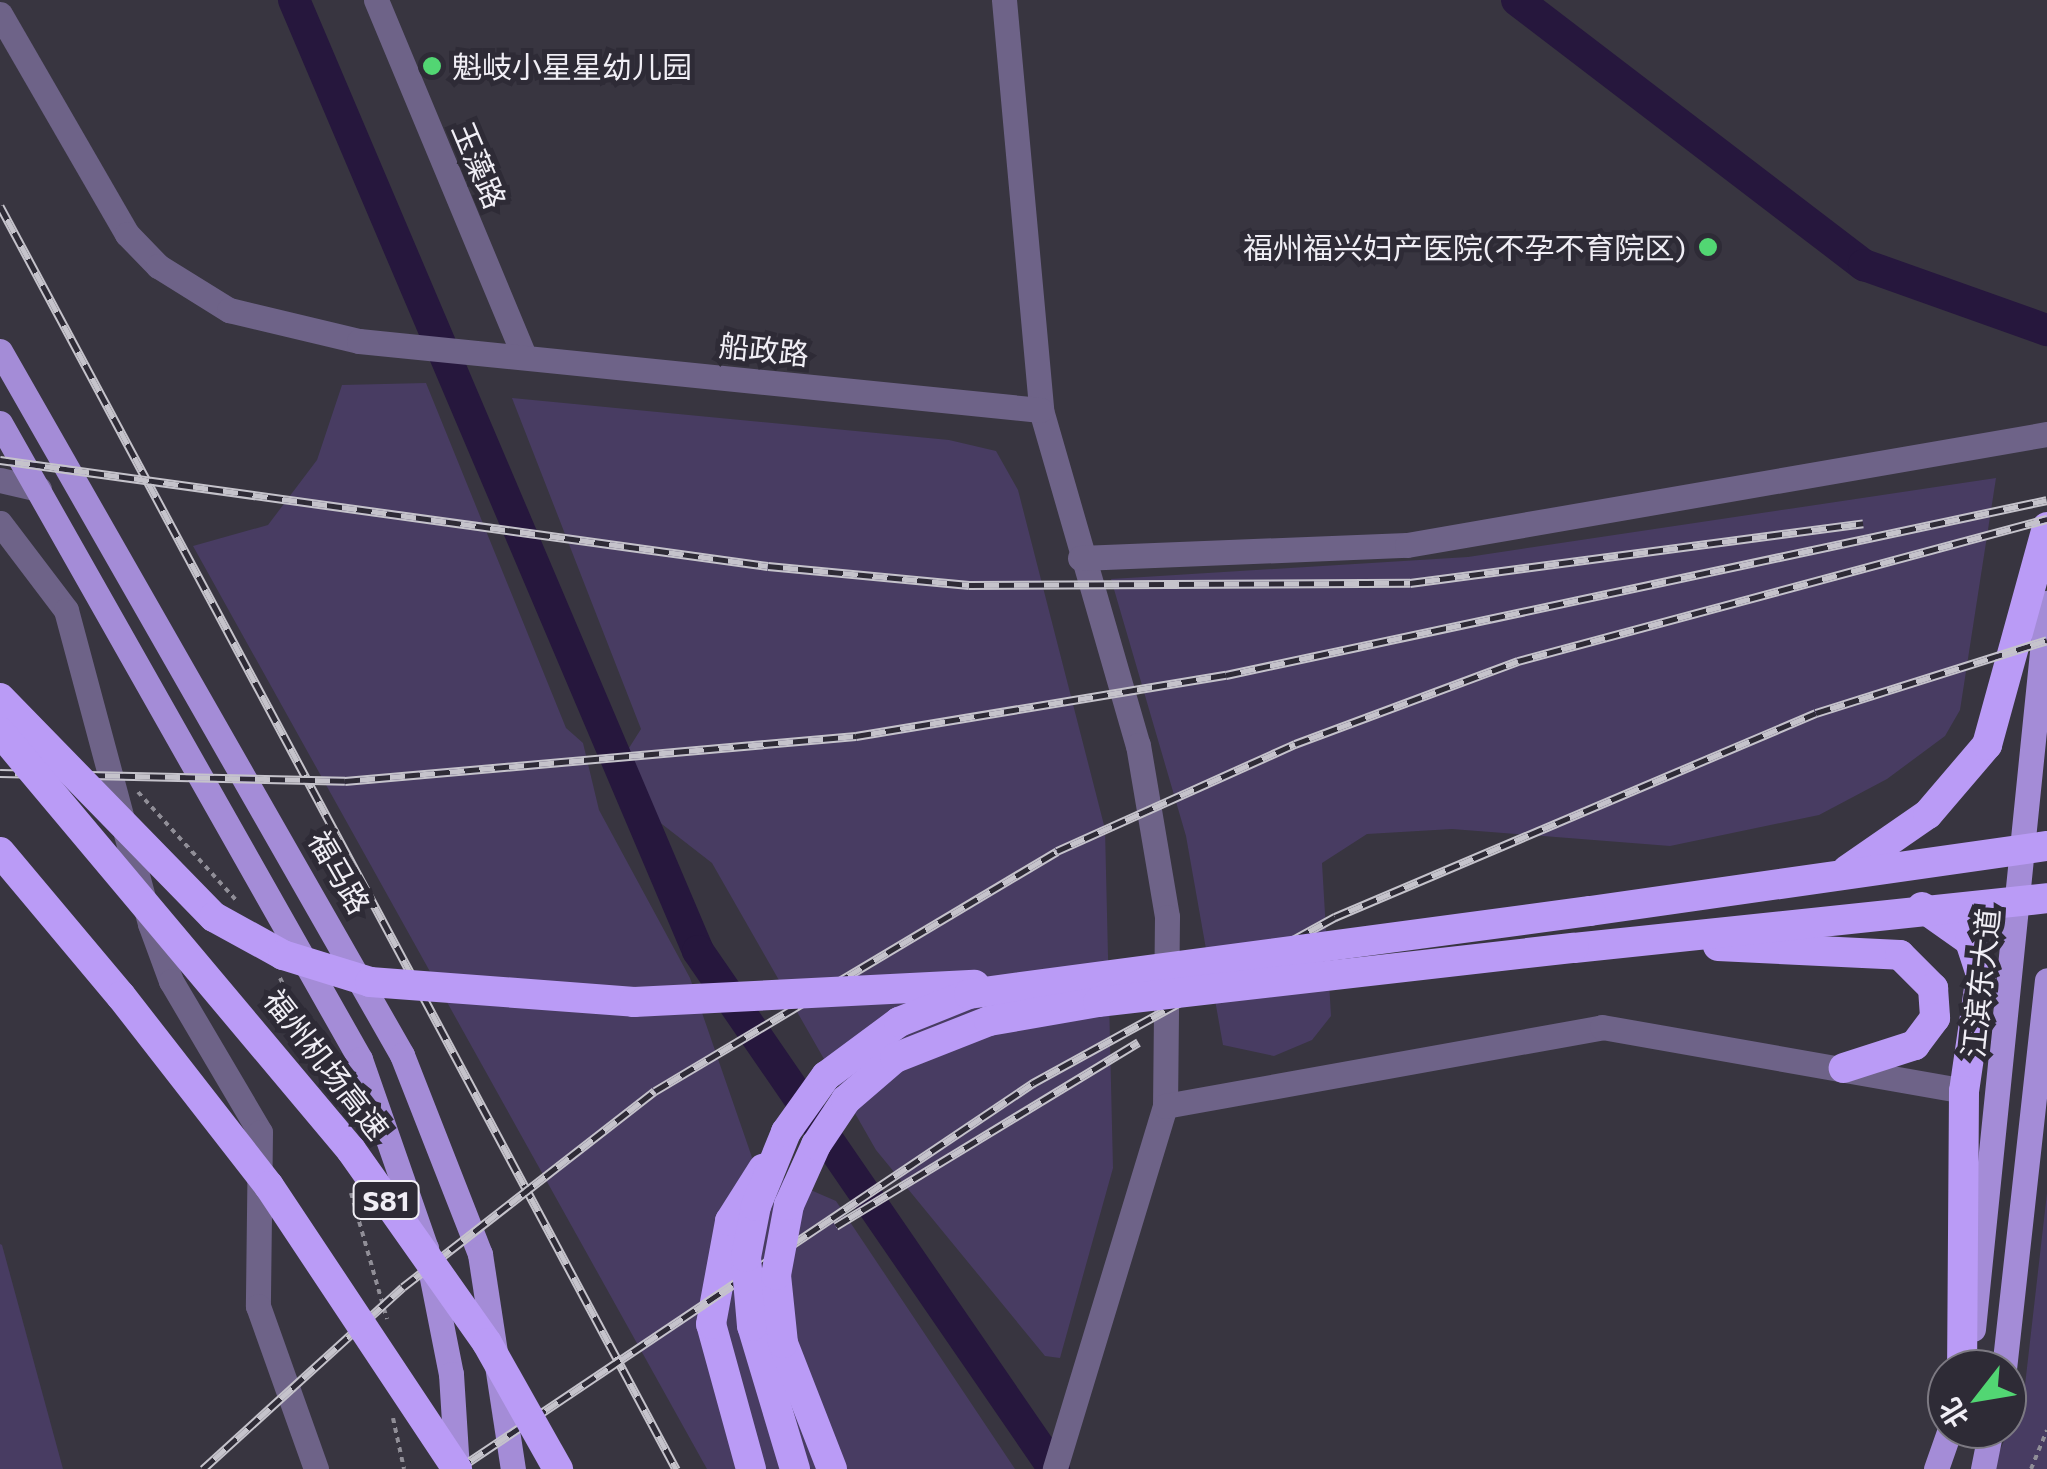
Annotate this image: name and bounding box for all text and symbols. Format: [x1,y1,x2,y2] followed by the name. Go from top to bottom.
[452,48,692,84] place label: 魁岐小星星幼儿园
[421,55,443,77] marker: 魁岐小星星幼儿园
[446,117,514,213] street label: 玉藻路
[1243,229,1686,265] place label: 福州福兴妇产医院(不孕不育院区)
[1695,234,1721,260] marker: 福州福兴妇产医院(不孕不育院区)
[717,326,811,372] street label: 船政路
[302,824,378,920] street label: 福马路
[1954,907,2006,1059] street label: 江滨东大道
[257,982,397,1146] street label: 福州机场高速
[351,1177,421,1223] road number: S81
[1927,1349,2027,1449] north arrow
[1931,1393,1975,1434] text: 北

